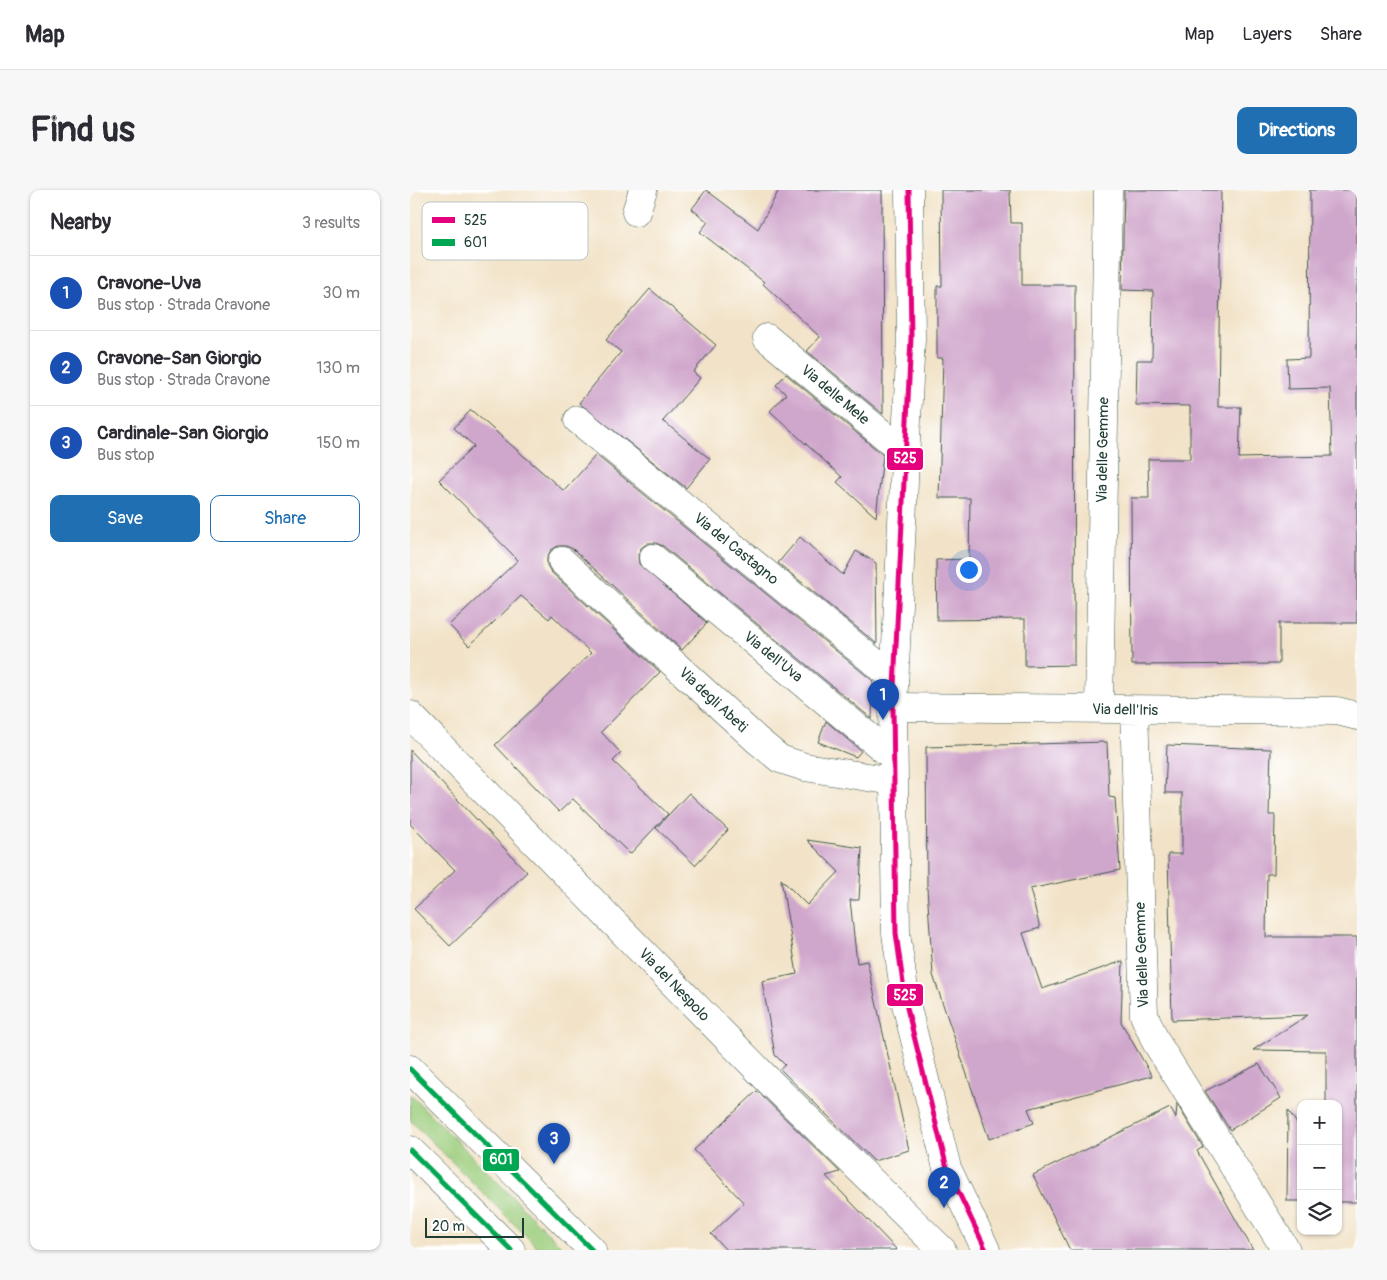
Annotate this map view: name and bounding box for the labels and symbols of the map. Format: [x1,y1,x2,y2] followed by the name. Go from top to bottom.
[422,202,588,260] legend
[464,212,487,229] text: 525
[464,234,487,251] text: 601
[797,361,874,430] street label: Via delle Mele
[1093,396,1113,503] street label: Via delle Gemme
[886,447,924,471] line badge: 525
[893,450,917,467] text: 525
[690,509,782,589] street label: Via del Castagno
[956,557,982,583] your location
[740,627,806,687] street label: Via dell'Uva
[675,663,752,737] street label: Via degli Abeti
[867,679,899,720] pin: 1
[1092,700,1158,720] street label: Via dell'Iris
[1131,901,1153,1008] street label: Via delle Gemme
[634,944,714,1026] street label: Via del Nespolo
[886,983,924,1007] line badge: 525
[893,987,917,1004] text: 525
[538,1123,570,1164] pin: 3
[482,1148,520,1172] line badge: 601
[489,1151,513,1168] text: 601
[928,1167,960,1208] pin: 2
[425,1215,524,1238] scale bar

